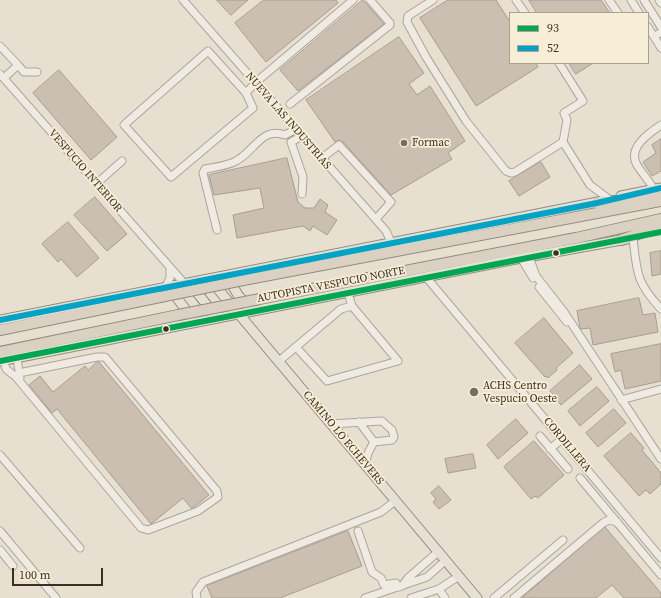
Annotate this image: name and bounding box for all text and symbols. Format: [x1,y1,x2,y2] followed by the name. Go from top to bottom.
[509,12,649,64] legend
[547,20,559,36] text: 93
[547,40,559,56] text: 52
[242,70,334,172] street label: NUEVA LAS INDUSTRIAS
[45,127,125,215] street label: VESPUCIO INTERIOR
[412,136,449,150] place label: Formac
[399,138,409,148] marker: Formac
[551,248,561,258] unlabelled marker
[256,264,406,306] street label: AUTOPISTA VESPUCIO NORTE
[161,324,171,334] unlabelled marker
[483,379,557,405] place label: ACHS Centro Vespucio Oeste
[468,386,480,398] marker: ACHS Centro Vespucio Oeste
[300,388,386,488] street label: CAMINO LO ECHEVERS
[540,415,594,475] street label: CORDILLERA
[14,560,105,586] scale bar
[19,567,51,583] text: 100 m

